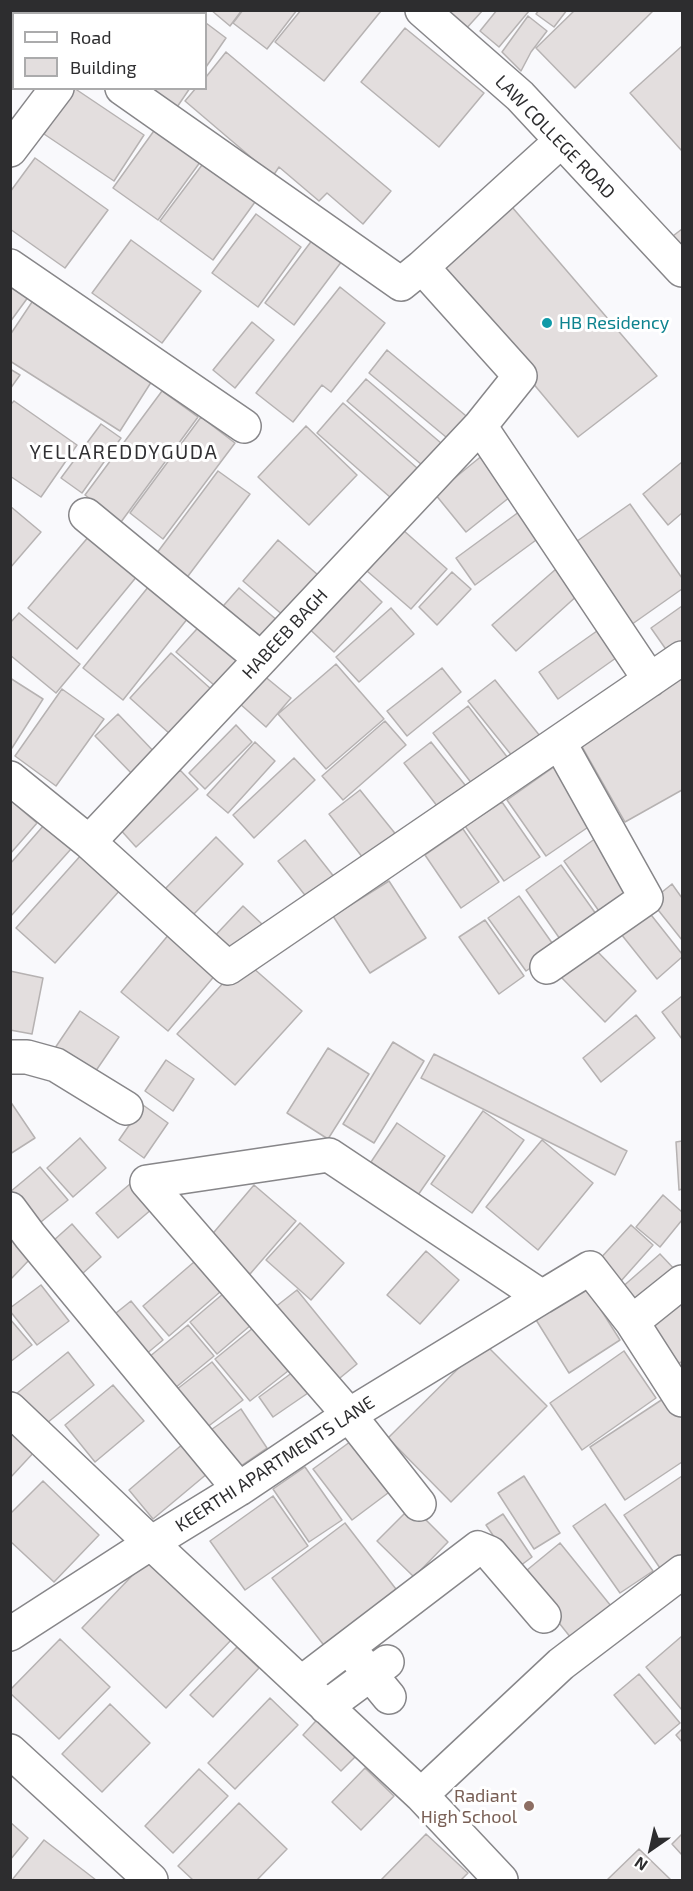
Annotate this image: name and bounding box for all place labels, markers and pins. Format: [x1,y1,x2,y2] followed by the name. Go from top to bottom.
[559,312,669,334] place label: HB Residency
[540,316,554,330] marker: HB Residency
[421,1785,517,1828] place label: Radiant High School
[522,1799,536,1813] marker: Radiant High School

